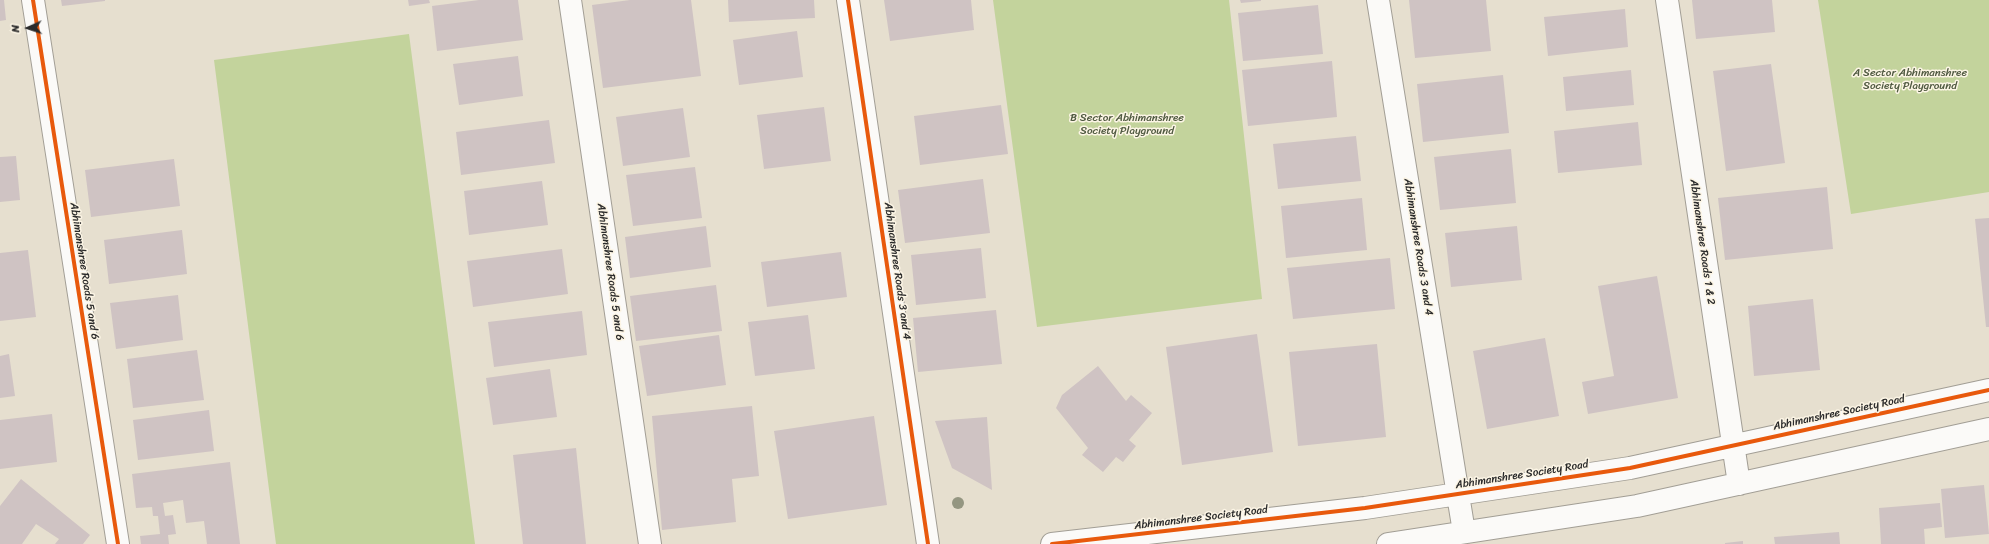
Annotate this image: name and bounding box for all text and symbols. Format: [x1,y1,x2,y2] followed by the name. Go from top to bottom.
[8,8,48,48] north arrow
[6,24,25,33] text: N
[1853,66,1967,92] park label: A Sector Abhimanshree Society Playground
[1070,111,1184,137] park label: B Sector Abhimanshree Society Playground
[1401,178,1435,316] street label: Abhimanshree Roads 3 and 4
[1687,179,1717,305] street label: Abhimanshree Roads 1 & 2
[67,202,101,340] street label: Abhimanshree Roads 5 and 6
[594,202,626,342] street label: Abhimanshree Roads 5 and 6
[881,202,913,340] street label: Abhimanshree Roads 3 and 4
[1772,393,1906,433] street label: Abhimanshree Society Road
[1455,458,1589,492] street label: Abhimanshree Society Road
[1134,503,1268,533] street label: Abhimanshree Society Road

